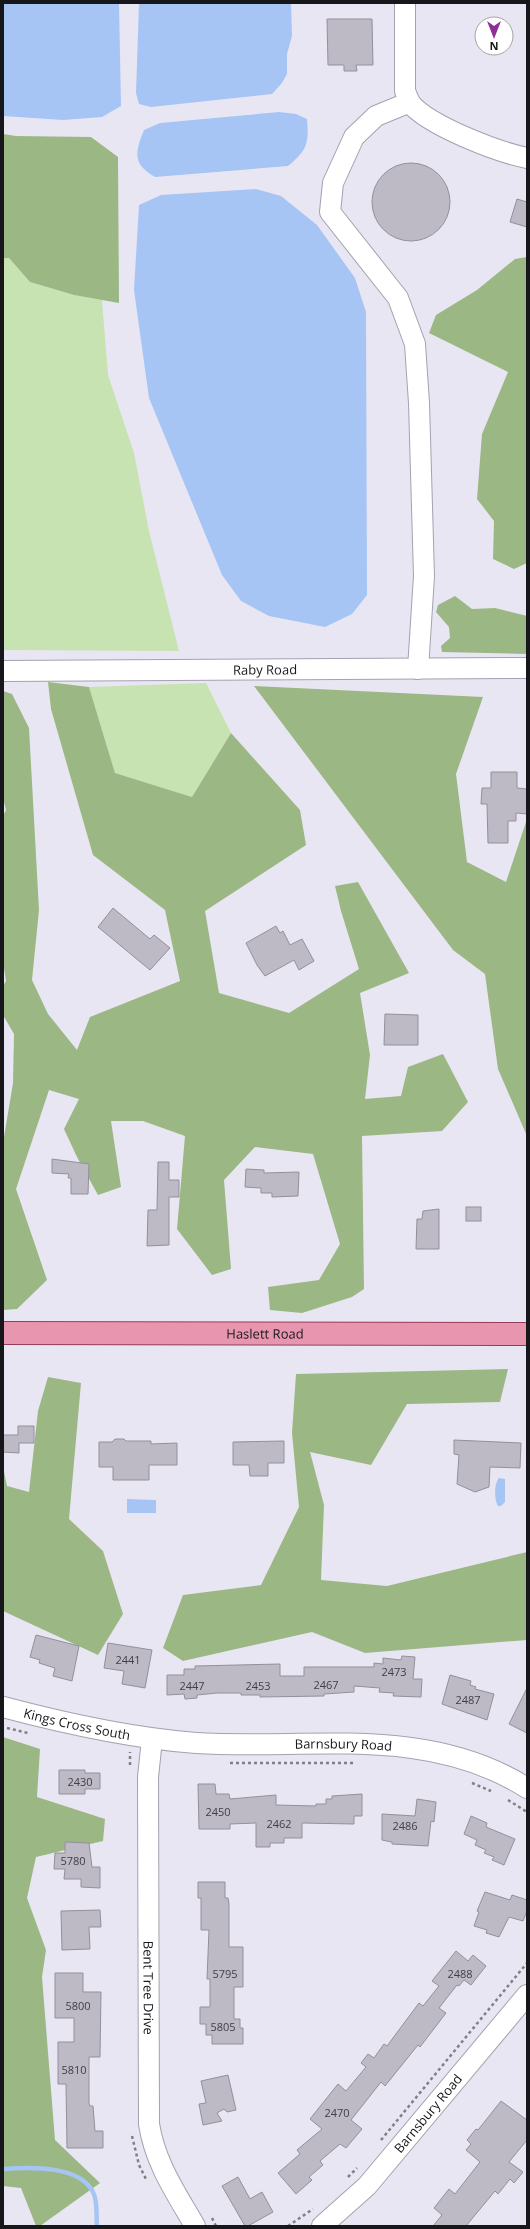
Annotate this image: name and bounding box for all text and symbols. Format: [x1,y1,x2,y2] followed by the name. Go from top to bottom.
[474,16,514,56] north arrow
[490,39,498,54] text: N
[233,660,297,679] street label: Raby Road
[226,1324,304,1343] street label: Haslett Road
[115,1652,141,1667] house number: 2441
[381,1664,407,1679] house number: 2473
[313,1677,339,1692] house number: 2467
[179,1678,205,1693] house number: 2447
[245,1678,271,1693] house number: 2453
[455,1692,481,1707] house number: 2487
[22,1704,132,1744] street label: Kings Cross South
[295,1734,393,1755] street label: Barnsbury Road
[67,1774,93,1789] house number: 2430
[205,1804,231,1819] house number: 2450
[266,1816,292,1831] house number: 2462
[392,1818,418,1833] house number: 2486
[60,1853,86,1868] house number: 5780
[139,1941,158,2035] street label: Bent Tree Drive
[212,1966,238,1981] house number: 5795
[447,1966,473,1981] house number: 2488
[65,1998,91,2013] house number: 5800
[210,2019,236,2034] house number: 5805
[61,2062,87,2077] house number: 5810
[390,2070,466,2156] street label: Barnsbury Road
[324,2105,350,2120] house number: 2470

